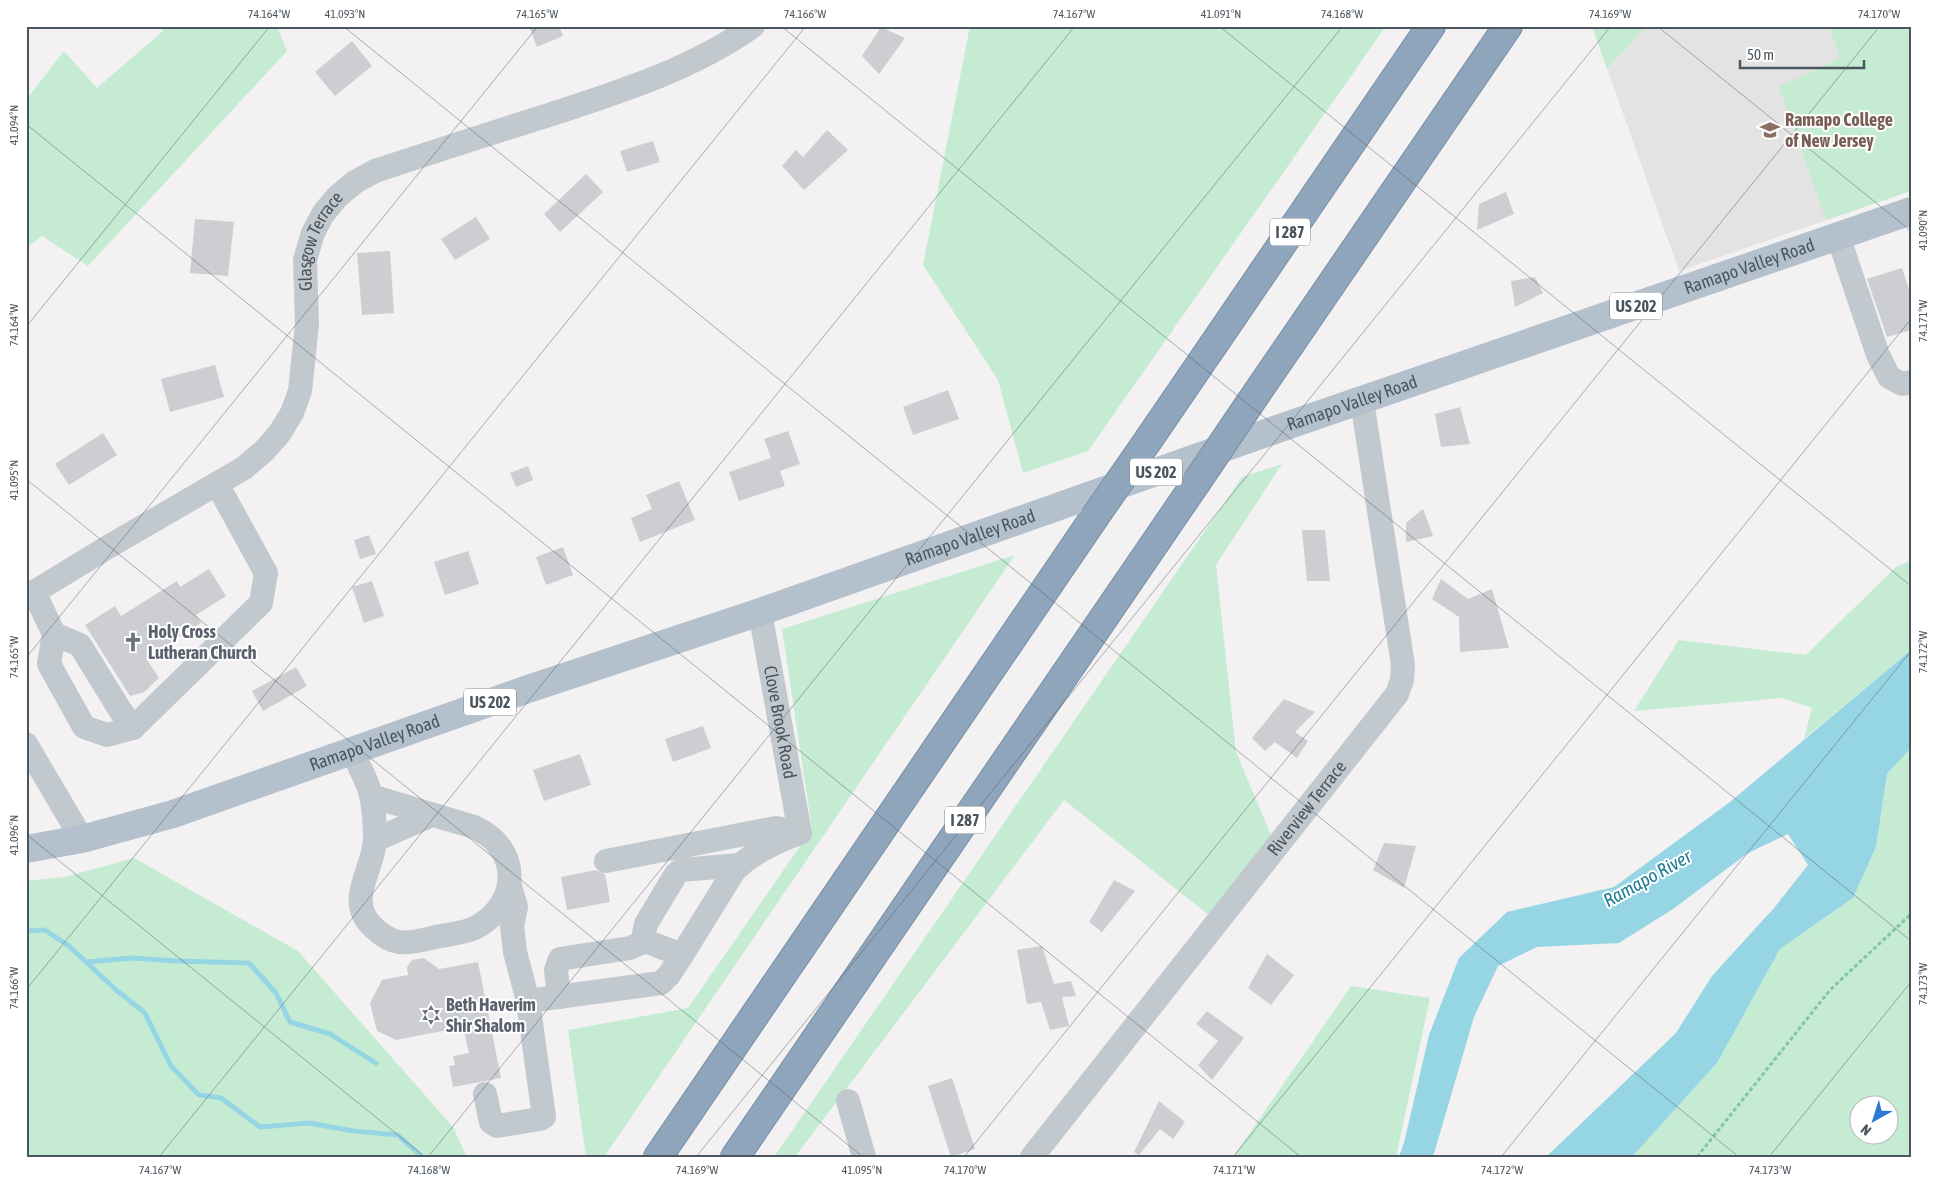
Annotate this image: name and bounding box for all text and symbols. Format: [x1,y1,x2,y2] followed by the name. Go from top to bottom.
[248,7,290,21] text: 74.164°W
[325,7,365,21] text: 41.093°N
[516,7,558,21] text: 74.165°W
[784,7,826,21] text: 74.166°W
[1053,7,1095,21] text: 74.167°W
[1201,7,1241,21] text: 41.091°N
[1321,7,1363,21] text: 74.168°W
[1589,7,1631,21] text: 74.169°W
[1858,7,1900,21] text: 74.170°W
[1740,38,1863,70] scale bar
[1747,46,1774,63] text: 50 m
[7,105,21,145] text: 41.094°N
[1785,109,1893,151] place label: Ramapo College of New Jersey
[1759,119,1781,141] school or university icon: Ramapo College of New Jersey
[294,187,347,291] street label: Glasgow Terrace
[1916,210,1930,250] text: 41.090°N
[1270,218,1310,246] road number: I 287
[1681,234,1817,298] street label: Ramapo Valley Road
[1610,292,1662,320] road number: US 202
[1916,300,1930,342] text: 74.171°W
[7,304,21,346] text: 74.164°W
[1284,371,1420,435] street label: Ramapo Valley Road
[1130,458,1182,486] road number: US 202
[7,460,21,500] text: 41.095°N
[902,505,1038,570] street label: Ramapo Valley Road
[148,621,257,663] place label: Holy Cross Lutheran Church
[122,631,144,653] church icon: Holy Cross Lutheran Church
[1916,631,1930,673] text: 74.172°W
[7,636,21,678] text: 74.165°W
[760,664,801,780] street label: Clove Brook Road
[464,689,516,716] road number: US 202
[307,710,442,775] street label: Ramapo Valley Road
[1263,756,1350,860] street label: Riverview Terrace
[945,806,985,834] road number: I 287
[7,815,21,855] text: 41.096°N
[1599,844,1696,911] water label: Ramapo River
[1916,963,1930,1005] text: 74.173°W
[7,967,21,1009] text: 74.166°W
[446,994,536,1036] place label: Beth Haverim Shir Shalom
[420,1004,442,1026] synagogue icon: Beth Haverim Shir Shalom
[1850,1096,1900,1146] north arrow
[1858,1121,1874,1139] text: N
[139,1163,181,1177] text: 74.167°W
[408,1163,450,1177] text: 74.168°W
[676,1163,718,1177] text: 74.169°W
[842,1163,882,1177] text: 41.095°N
[944,1163,986,1177] text: 74.170°W
[1213,1163,1255,1177] text: 74.171°W
[1481,1163,1523,1177] text: 74.172°W
[1749,1163,1791,1177] text: 74.173°W

